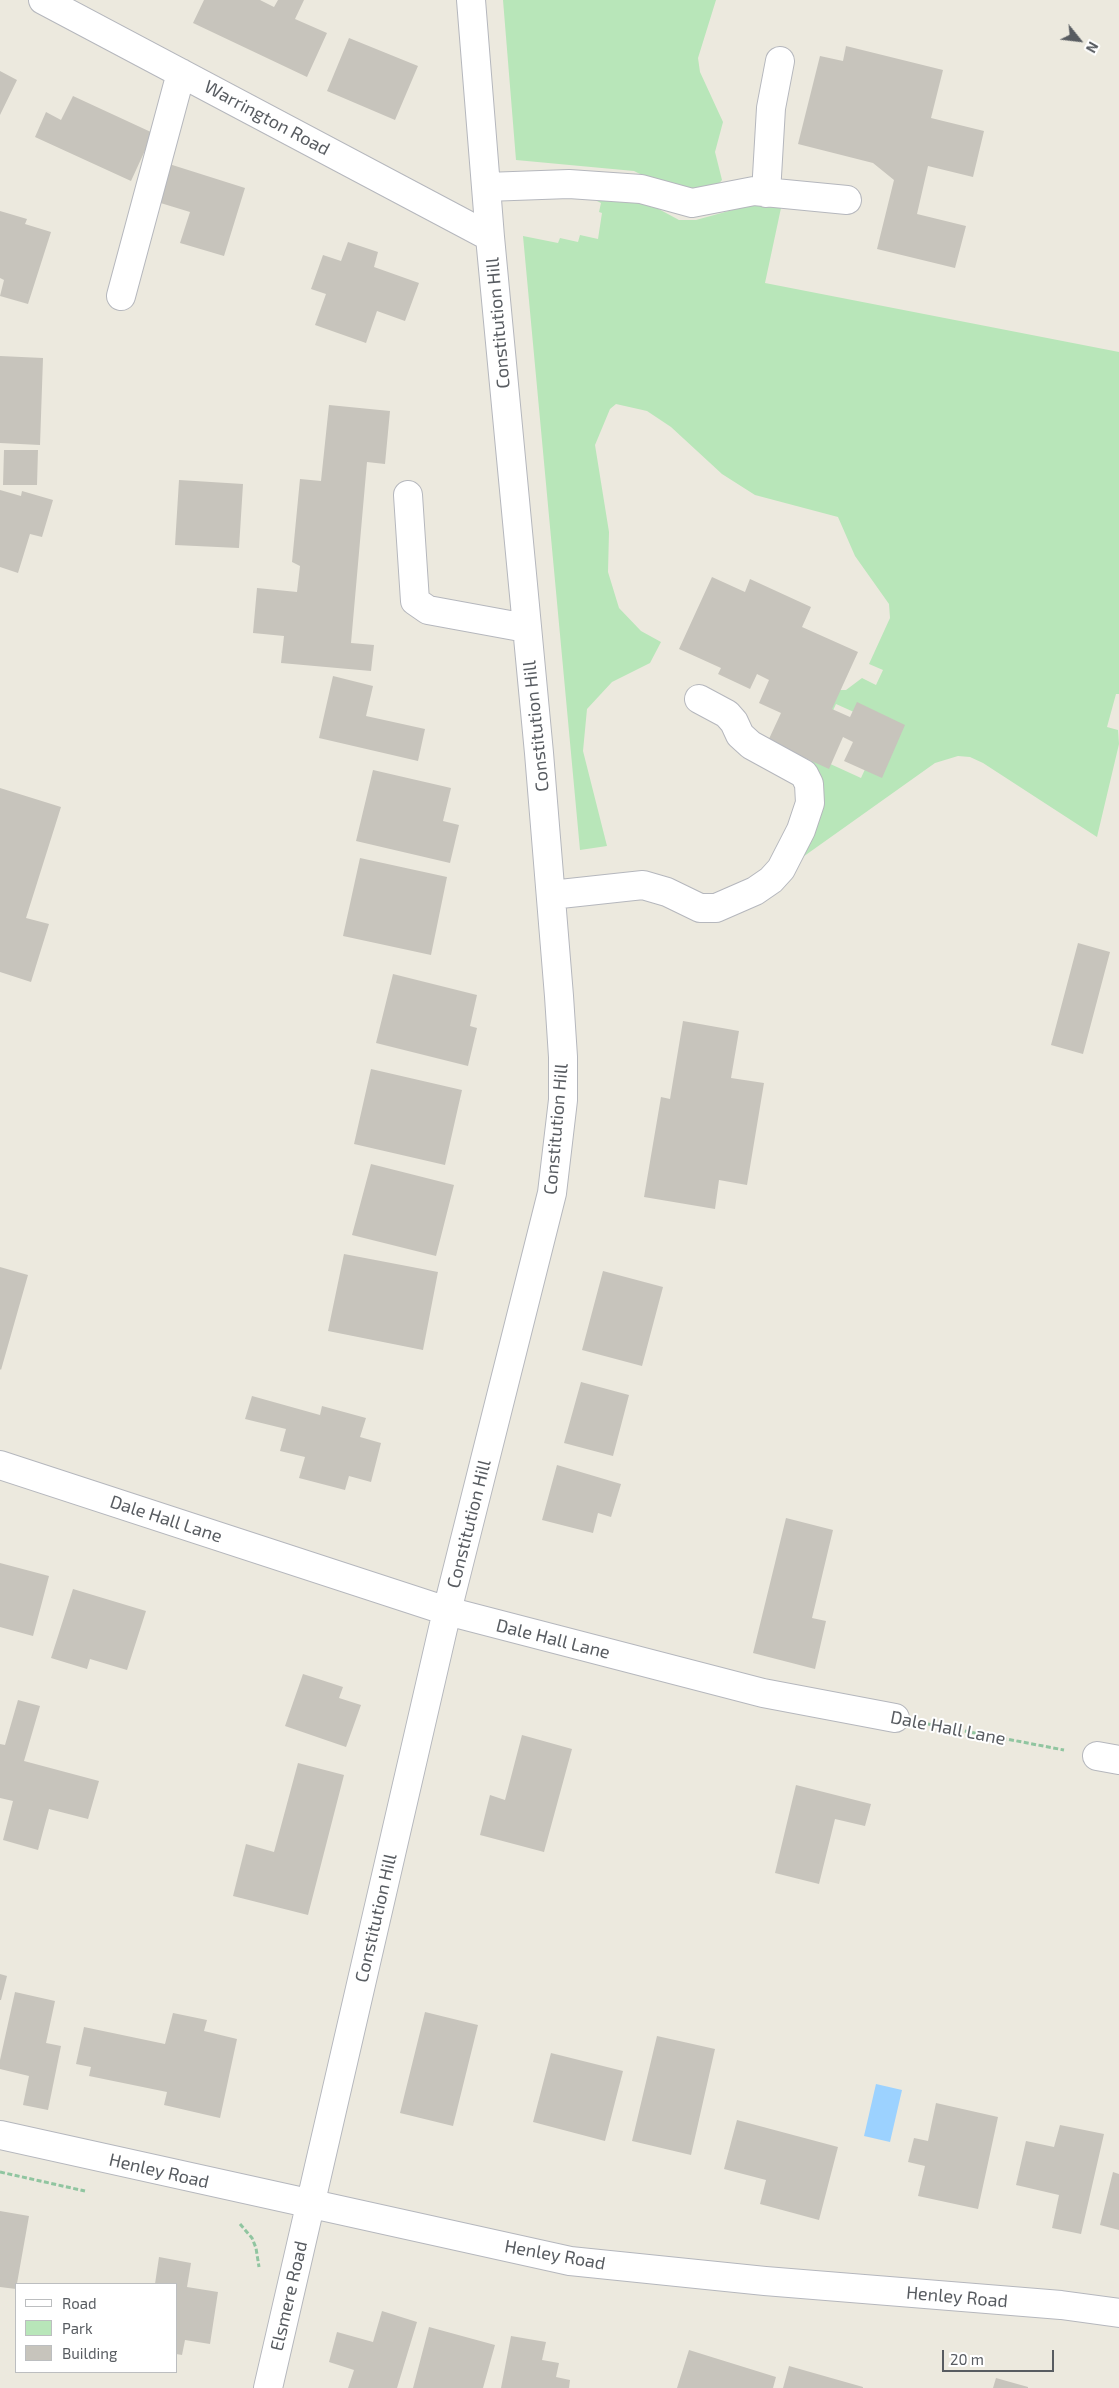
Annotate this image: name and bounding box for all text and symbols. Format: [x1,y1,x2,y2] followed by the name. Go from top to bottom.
[1054,15,1104,65] north arrow
[1083,39,1102,56] text: N
[201,76,333,160] street label: Warrington Road
[482,256,514,390] street label: Constitution Hill
[518,659,554,793] street label: Constitution Hill
[540,1062,572,1196] street label: Constitution Hill
[443,1457,495,1591] street label: Constitution Hill
[107,1491,225,1547] street label: Dale Hall Lane
[494,1614,612,1664] street label: Dale Hall Lane
[889,1706,1007,1750] street label: Dale Hall Lane
[351,1851,401,1985] street label: Constitution Hill
[107,2149,211,2193] street label: Henley Road
[503,2235,607,2275] street label: Henley Road
[266,2239,312,2353] street label: Elsmere Road
[905,2282,1009,2312] street label: Henley Road
[15,2283,178,2373] legend
[62,2294,97,2312] text: Road
[62,2319,93,2337] text: Park
[944,2340,1056,2372] scale bar
[62,2344,117,2362] text: Building
[950,2350,984,2368] text: 20 m

